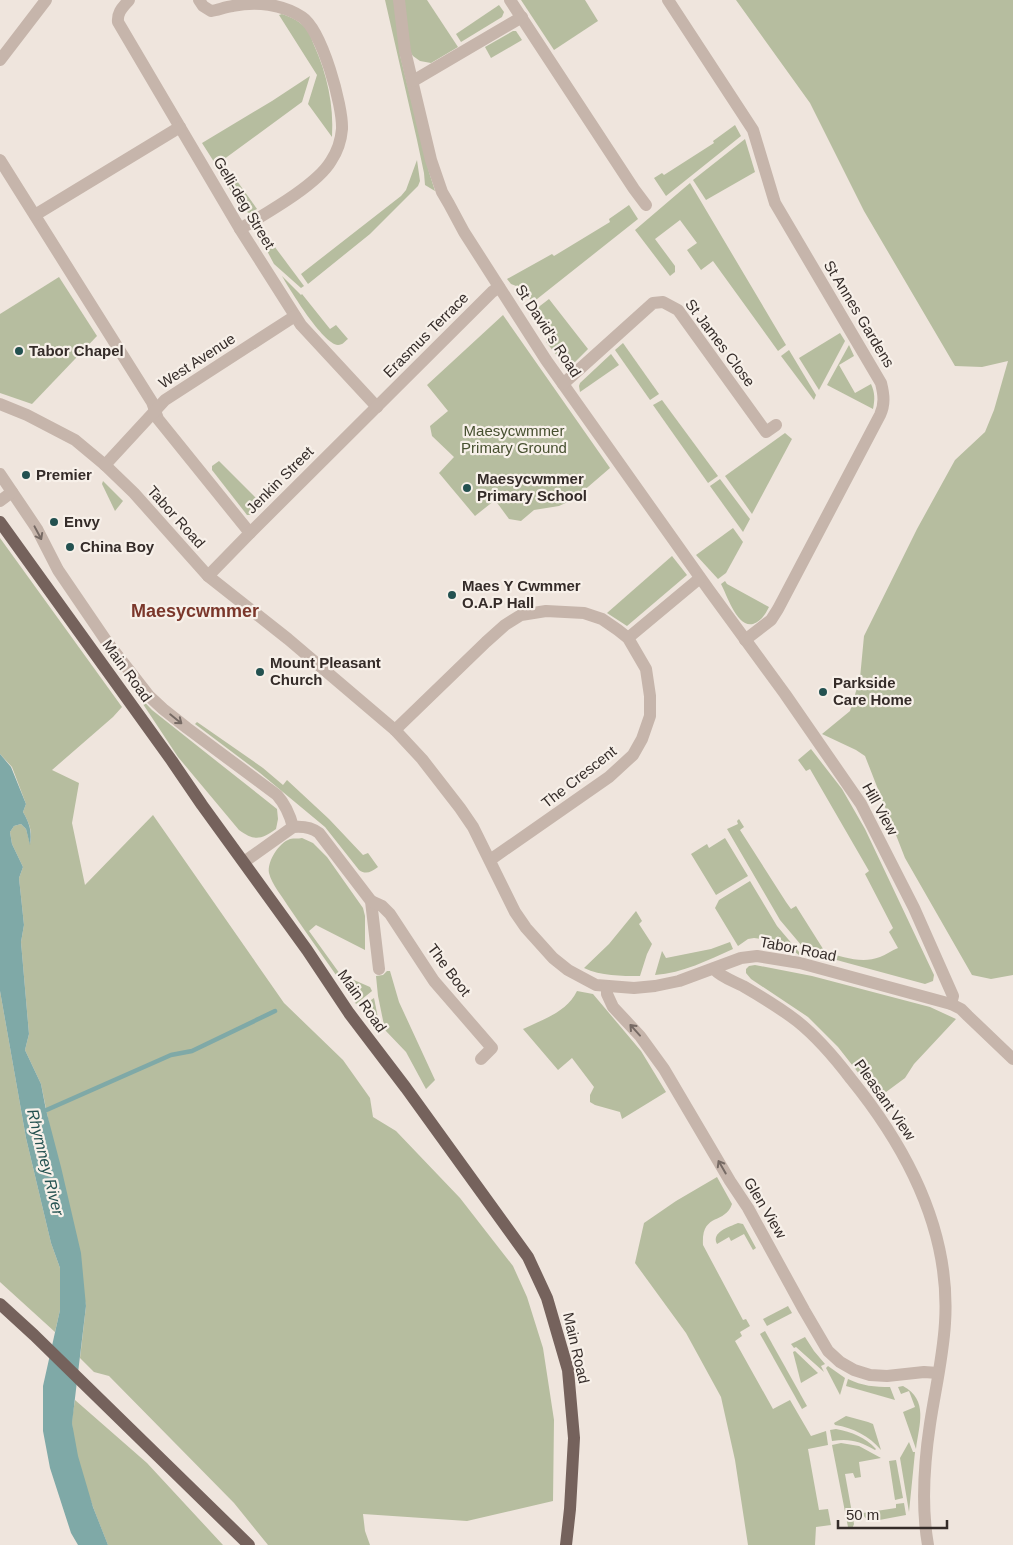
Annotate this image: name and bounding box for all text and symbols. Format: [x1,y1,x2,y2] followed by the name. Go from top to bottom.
[210,154,279,252] street label: Gelli-deg Street
[821,257,898,370] street label: St Annes Gardens
[512,281,585,380] street label: St David's Road
[380,289,472,381] street label: Erasmus Terrace
[682,296,759,390] street label: St James Close
[155,330,238,392] street label: West Avenue
[29,342,124,359] place label: Tabor Chapel
[13,345,25,357] marker: Tabor Chapel
[461,422,567,456] park label: Maesycwmmer Primary Ground
[243,442,317,517] street label: Jenkin Street
[36,466,92,483] place label: Premier
[20,469,32,481] marker: Premier
[477,470,587,504] place label: Maesycwmmer Primary School
[144,482,209,551] street label: Tabor Road
[461,482,473,494] marker: Maesycwmmer Primary School
[64,513,101,530] place label: Envy
[48,516,60,528] marker: Envy
[33,526,43,541] one-way arrow
[80,538,155,555] place label: China Boy
[64,541,76,553] marker: China Boy
[462,577,581,611] place label: Maes Y Cwmmer O.A.P Hall
[446,589,458,601] marker: Maes Y Cwmmer O.A.P Hall
[131,601,259,621] district label: Maesycwmmer
[99,636,156,705] street label: Main Road
[270,654,381,688] place label: Mount Pleasant Church
[254,666,266,678] marker: Mount Pleasant Church
[833,674,912,708] place label: Parkside Care Home
[817,686,829,698] marker: Parkside Care Home
[169,714,182,725] one-way arrow
[538,742,620,811] street label: The Crescent
[859,780,902,838] street label: Hill View
[758,933,838,964] street label: Tabor Road
[424,940,475,1000] street label: The Boot
[335,966,390,1035] street label: Main Road
[629,1024,641,1037] one-way arrow
[851,1056,920,1144] street label: Pleasant View
[24,1107,67,1218] water label: Rhymney River
[717,1160,727,1175] one-way arrow
[741,1174,790,1241] street label: Glen View
[560,1311,593,1385] street label: Main Road
[838,1498,947,1530] scale bar
[846,1506,879,1523] text: 50 m

